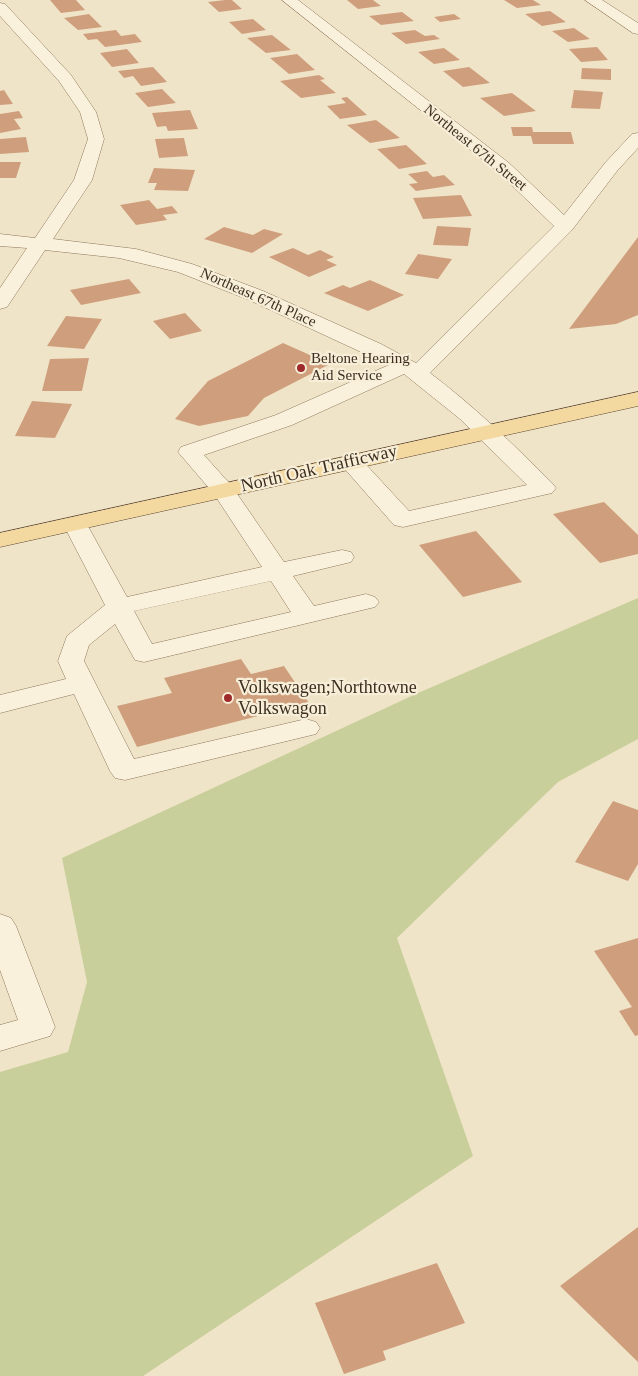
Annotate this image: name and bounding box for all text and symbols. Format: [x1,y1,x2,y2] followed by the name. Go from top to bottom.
[420,101,530,195] street label: Northeast 67th Street
[197,264,319,332] street label: Northeast 67th Place
[311,350,410,385] place label: Beltone Hearing Aid Service
[295,362,307,374] marker: Beltone Hearing Aid Service
[239,440,399,498] street label: North Oak Trafficway
[238,677,417,720] place label: Volkswagen;Northtowne Volkswagon
[222,692,234,704] marker: Volkswagen;Northtowne Volkswagon

